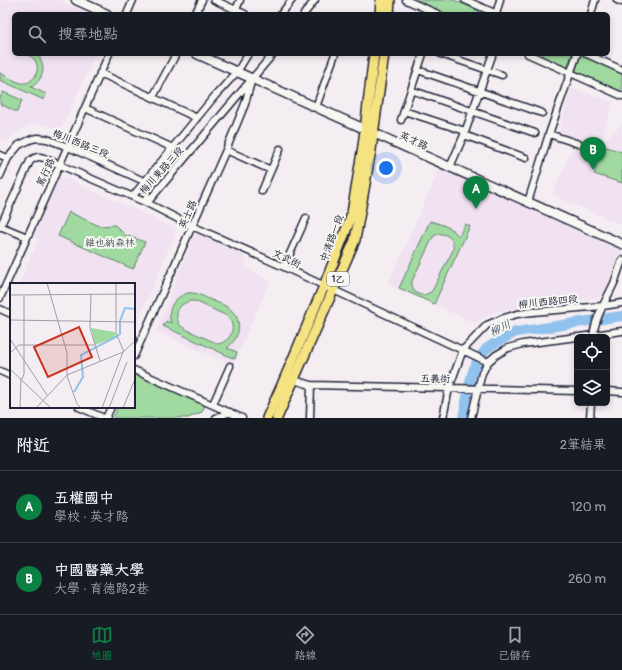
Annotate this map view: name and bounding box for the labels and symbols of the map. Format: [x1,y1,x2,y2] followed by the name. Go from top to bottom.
[51,127,111,161] street label: 梅川西路三段
[397,129,430,152] street label: 英才路
[580,137,606,170] pin: B
[137,144,186,197] street label: 梅川東路三段
[34,156,57,189] street label: 篤行路
[376,158,396,178] your location
[463,176,489,209] pin: A
[176,198,199,231] street label: 英士路
[318,213,346,264] street label: 中清路一段
[85,237,135,249] park label: 維也納森林
[270,247,303,271] street label: 文武街
[327,272,349,286] road number: 1乙
[10,283,135,408] inset map
[518,293,579,311] street label: 柳川西路四段
[487,317,514,339] water label: 柳川
[420,373,450,385] street label: 五義街

